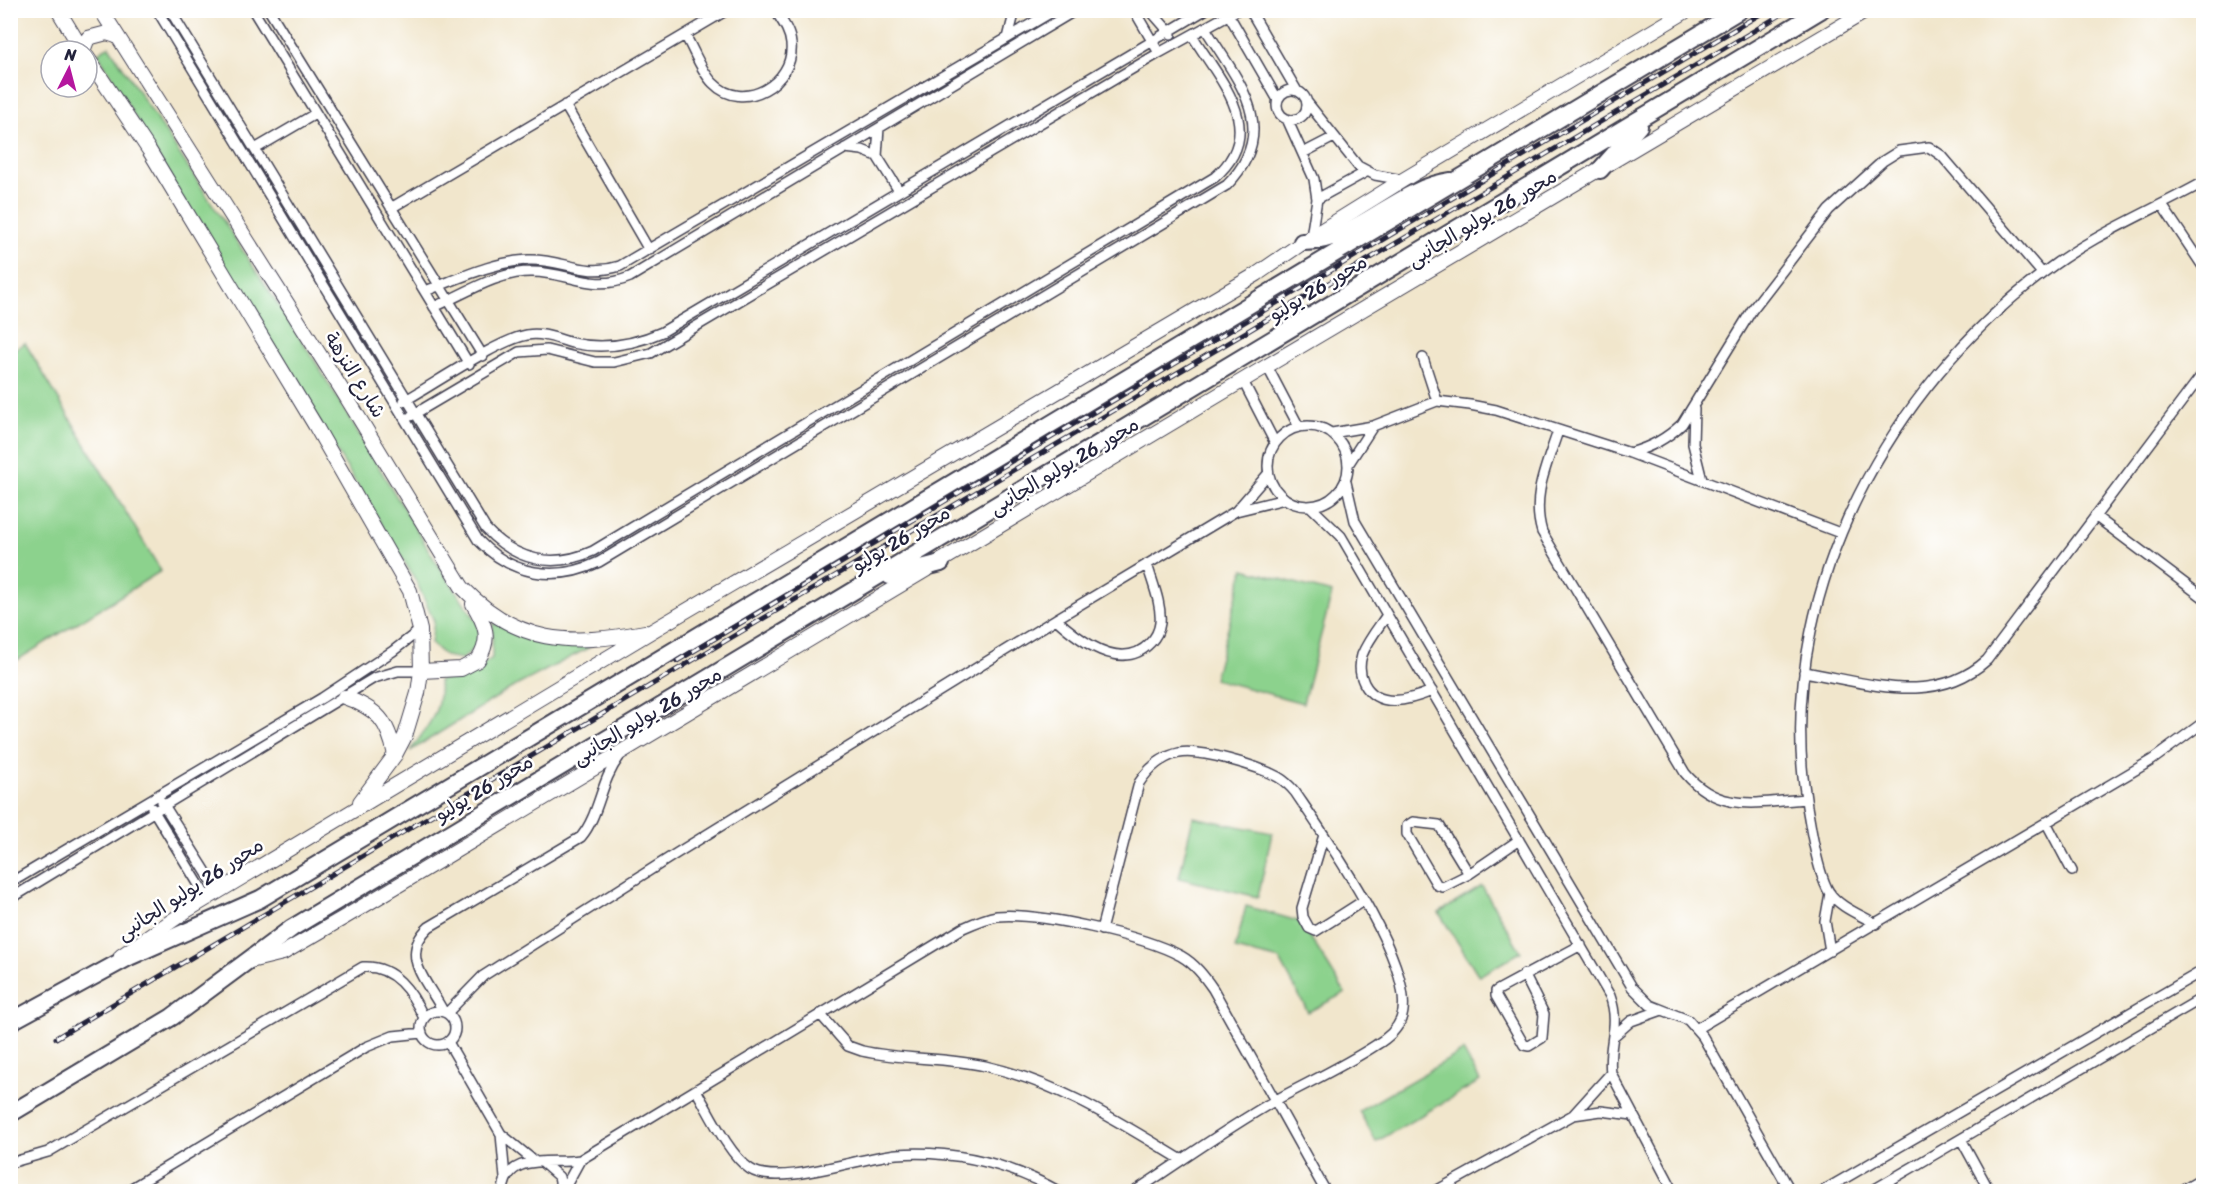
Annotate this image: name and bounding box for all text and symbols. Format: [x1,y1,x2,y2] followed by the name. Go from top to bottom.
[39,39,99,99] north arrow
[62,39,78,70] text: N
[1400,159,1564,277] street label: محور 26 يوليو الجانبى
[1261,245,1374,332] street label: محور 26 يوليو
[315,325,395,425] street label: شارع النزهة
[982,407,1146,525] street label: محور 26 يوليو الجانبى
[844,496,957,583] street label: محور 26 يوليو
[565,657,729,775] street label: محور 26 يوليو الجانبى
[427,745,540,832] street label: محور 26 يوليو
[109,828,271,950] street label: محور 26 يوليو الجانبى

